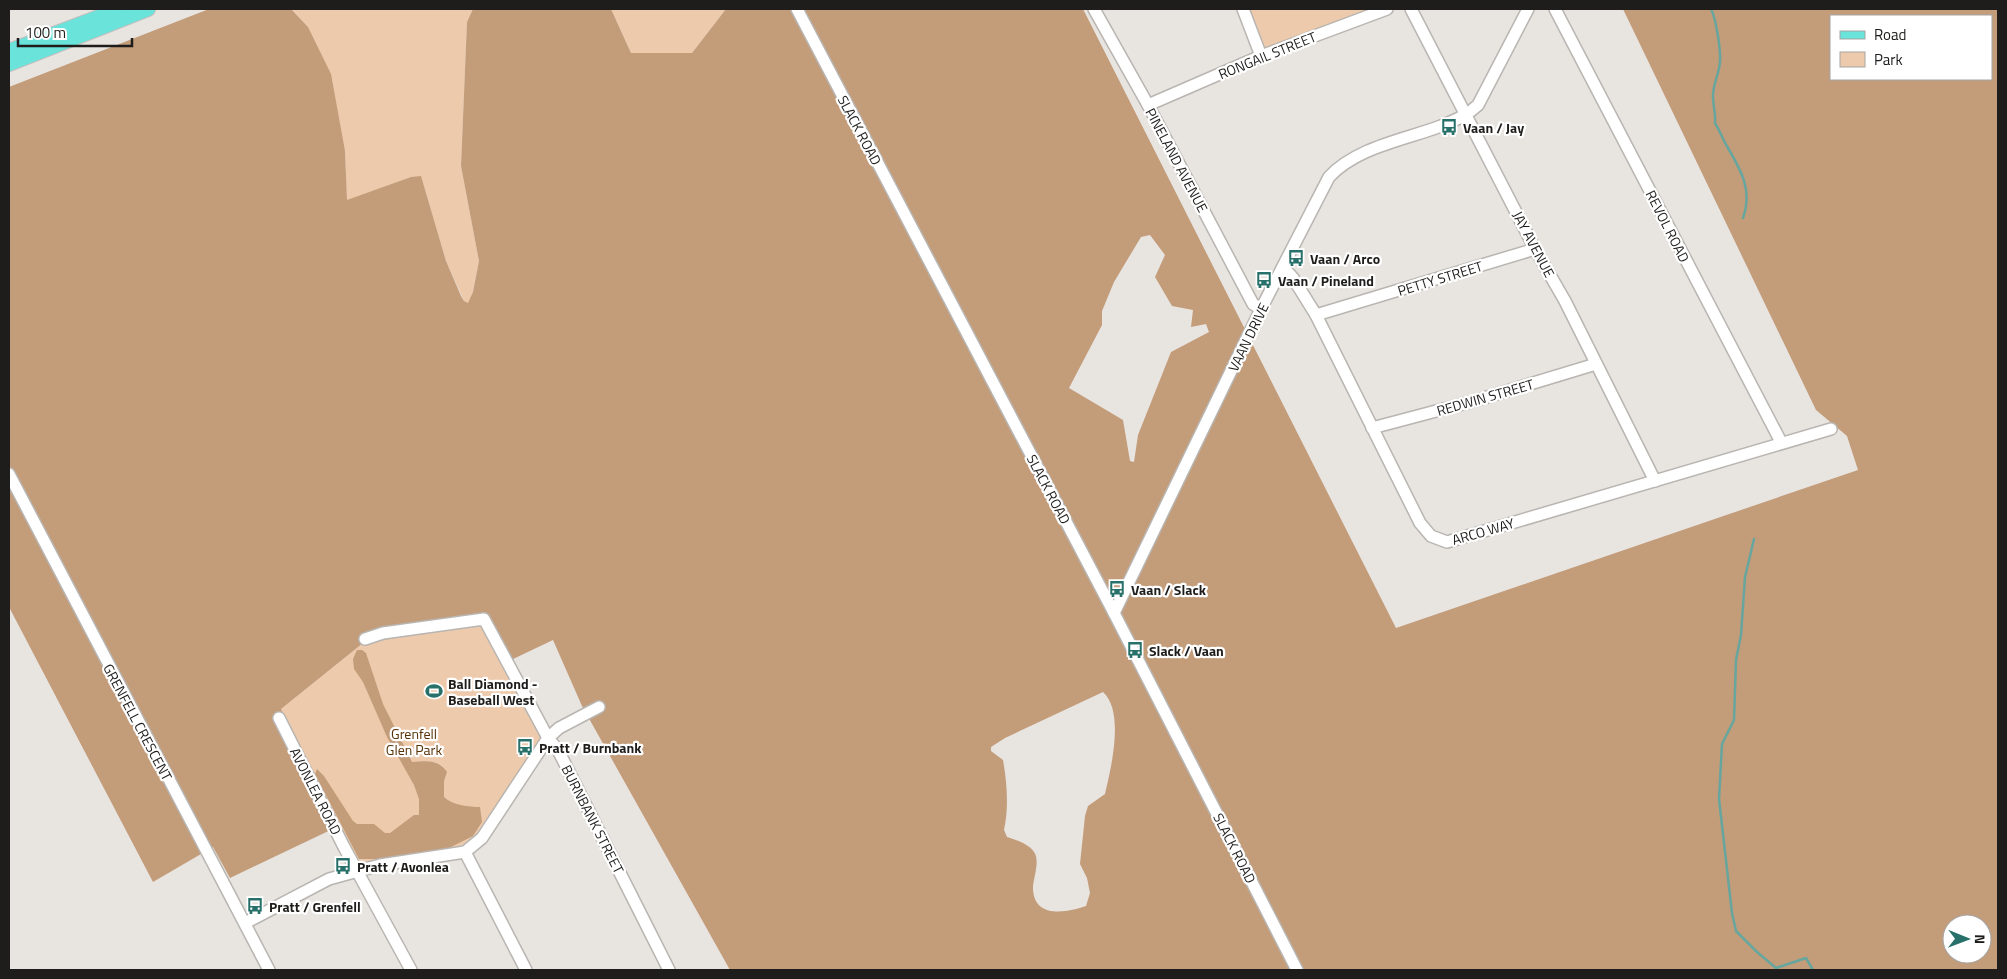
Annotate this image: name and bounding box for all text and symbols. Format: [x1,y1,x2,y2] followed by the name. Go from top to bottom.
[18,15,131,47] scale bar
[1830,15,1992,80] legend
[25,21,66,44] text: 100 m
[1874,23,1906,46] text: Road
[1215,26,1320,84] street label: RONGAIL STREET
[1874,48,1903,71] text: Park
[833,91,887,169] street label: SLACK ROAD
[1141,104,1214,216] street label: PINELAND AVENUE
[1439,117,1459,137] bus stop icon: Vaan / Jay
[1463,117,1524,138] place label: Vaan / Jay
[1641,186,1695,266] street label: REVOL ROAD
[1508,207,1560,281] street label: JAY AVENUE
[1286,248,1306,268] bus stop icon: Vaan / Arco
[1310,248,1380,269] place label: Vaan / Arco
[1395,255,1486,301] street label: PETTY STREET
[1254,270,1274,290] bus stop icon: Vaan / Pineland
[1278,270,1374,291] place label: Vaan / Pineland
[1222,299,1274,375] street label: VAAN DRIVE
[1434,373,1537,421] street label: REDWIN STREET
[1022,450,1076,528] street label: SLACK ROAD
[1449,512,1517,550] street label: ARCO WAY
[1107,579,1127,599] bus stop icon: Vaan / Slack
[1131,579,1207,600] place label: Vaan / Slack
[1125,640,1145,660] bus stop icon: Slack / Vaan
[1149,640,1224,661] place label: Slack / Vaan
[98,660,178,785] street label: GRENFELL CRESCENT
[448,673,537,710] place label: Ball Diamond - Baseball West
[424,681,444,701] sports icon: Ball Diamond - Baseball West
[386,723,442,760] park label: Grenfell Glen Park
[515,737,535,757] bus stop icon: Pratt / Burnbank
[539,737,642,758] place label: Pratt / Burnbank
[285,744,347,838] street label: AVONLEA ROAD
[557,761,630,878] street label: BURNBANK STREET
[1208,809,1262,887] street label: SLACK ROAD
[333,856,353,876] bus stop icon: Pratt / Avonlea
[357,856,449,877] place label: Pratt / Avonlea
[245,896,265,916] bus stop icon: Pratt / Grenfell
[269,896,361,917] place label: Pratt / Grenfell
[1942,914,1992,964] north arrow
[1970,934,1991,944] text: N

